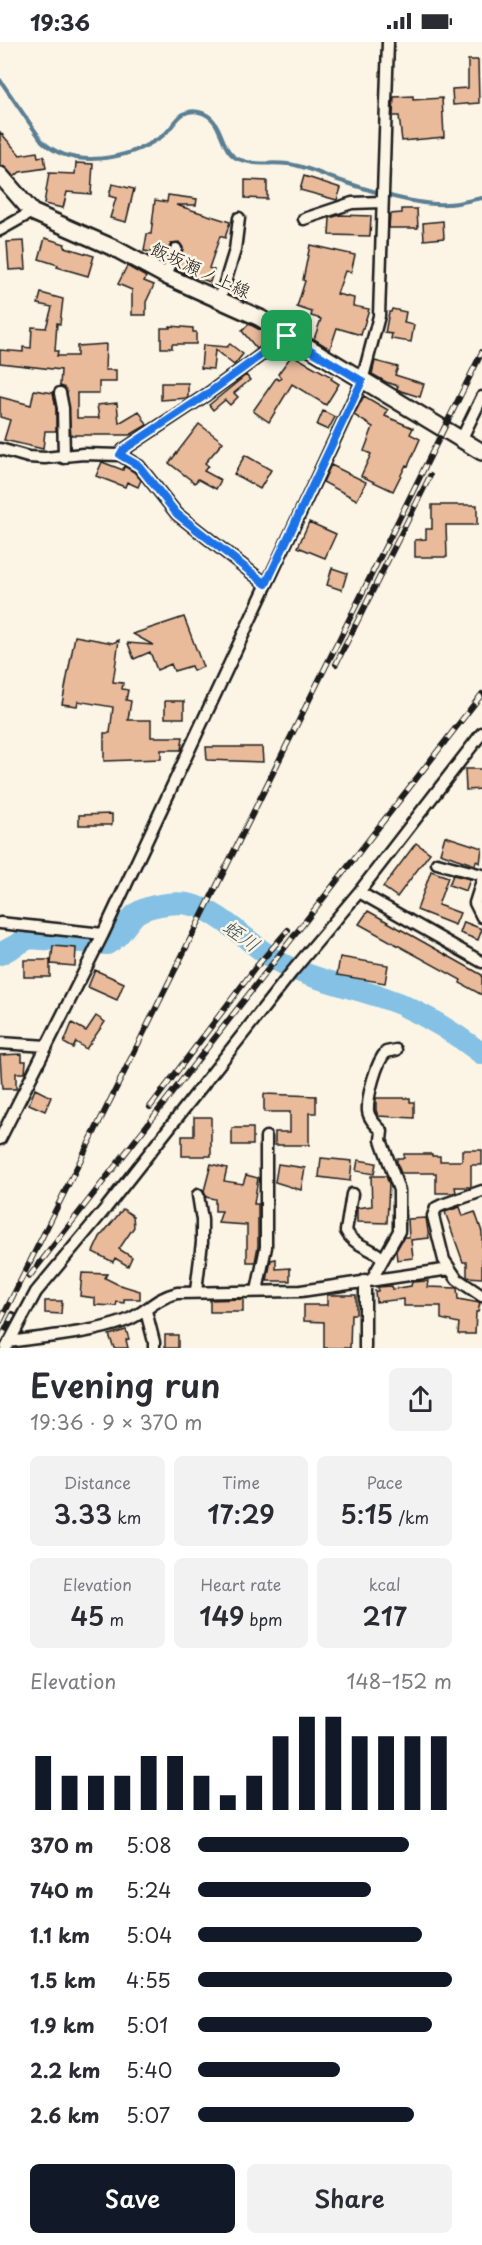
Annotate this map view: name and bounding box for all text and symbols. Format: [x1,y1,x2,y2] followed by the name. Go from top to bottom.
[30,5,90,38] text: 19:36
[146,234,256,304] street label: 飯坂瀬ノ上線
[261,310,312,361] pin
[270,319,303,352] icon: arrive
[217,911,267,959] water label: 蛭川
[30,1359,221,1409] text: Evening run
[389,1368,452,1431] button: share
[30,1407,203,1437] text: 19:36 · 9 × 370 m
[64,1470,131,1494] text: Distance
[222,1470,260,1494] text: Time
[367,1470,403,1494] text: Pace
[53,1494,112,1533] text: 3.33
[207,1494,275,1533] text: 17:29
[340,1494,393,1533] text: 5:15
[112,1505,141,1529] text: km
[393,1505,429,1529] text: /km
[63,1572,132,1596] text: Elevation
[201,1572,281,1596] text: Heart rate
[369,1572,401,1596] text: kcal
[71,1596,104,1635] text: 45
[199,1596,244,1635] text: 149
[362,1596,407,1635] text: 217
[104,1607,124,1631] text: m
[244,1607,283,1631] text: bpm
[30,1666,116,1696] text: Elevation
[347,1666,452,1696] text: 148–152 m
[30,1830,94,1860] text: 370 m
[126,1830,172,1860] text: 5:08
[30,1875,94,1905] text: 740 m
[126,1875,171,1905] text: 5:24
[30,1920,90,1950] text: 1.1 km
[126,1920,172,1950] text: 5:04
[30,1965,96,1995] text: 1.5 km
[126,1965,171,1995] text: 4:55
[30,2010,95,2040] text: 1.9 km
[126,2010,168,2040] text: 5:01
[30,2055,100,2085] text: 2.2 km
[126,2055,172,2085] text: 5:40
[30,2100,99,2130] text: 2.6 km
[126,2100,170,2130] text: 5:07
[30,2164,235,2233] button: Save
[247,2164,452,2233] button: Share

